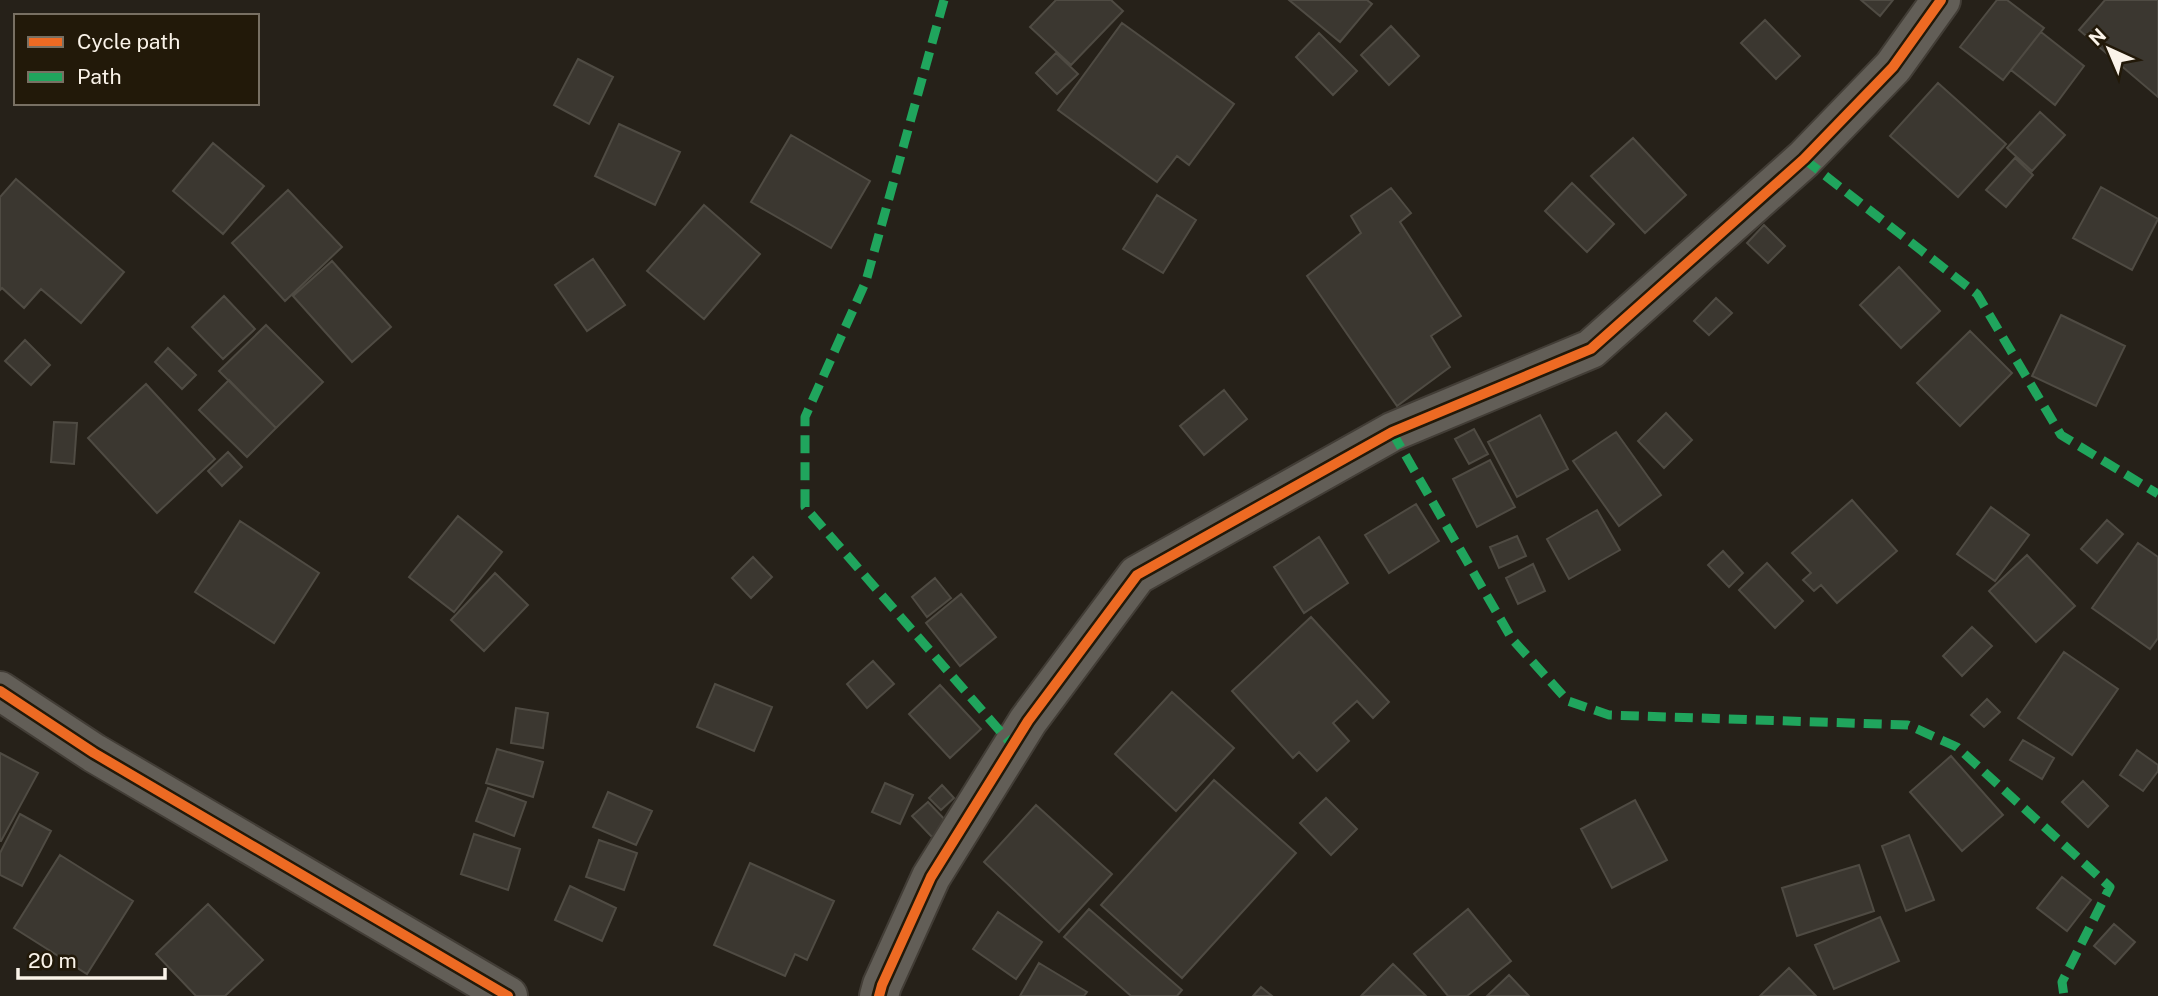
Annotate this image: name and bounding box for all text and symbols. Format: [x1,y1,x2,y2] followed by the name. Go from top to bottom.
[14,14,259,105] legend
[2074,14,2144,84] north arrow
[2084,24,2110,50] text: N
[77,29,180,54] text: Cycle path
[77,64,122,89] text: Path
[18,936,164,980] scale bar
[28,948,77,973] text: 20 m

